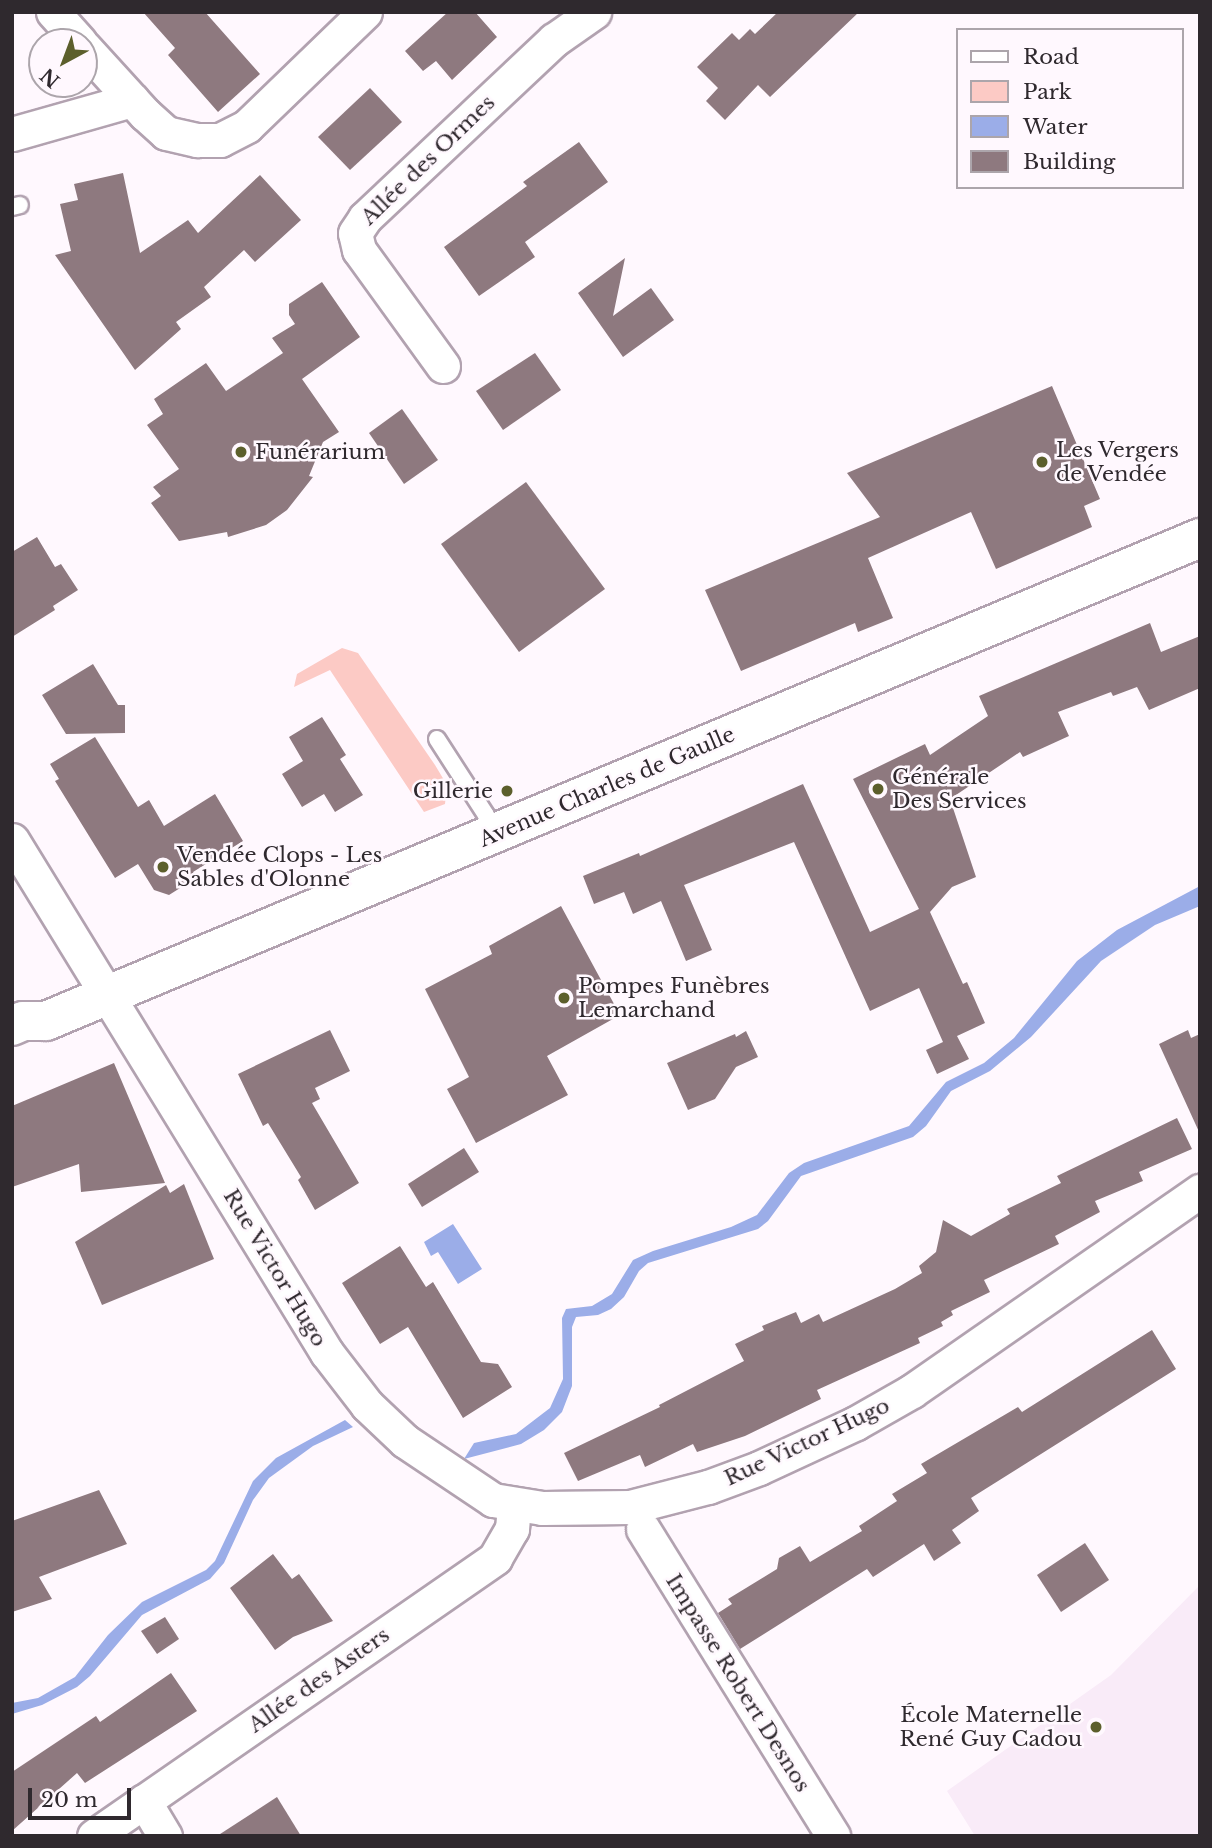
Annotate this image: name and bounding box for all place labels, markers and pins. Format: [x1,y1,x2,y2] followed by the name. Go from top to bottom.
[1056,437,1180,487] place label: Les Vergers de Vendée
[255,439,385,465] place label: Funérarium
[233,444,249,460] marker: Funérarium
[1034,454,1050,470] marker: Les Vergers de Vendée
[892,764,1027,814] place label: Générale Des Services
[413,778,493,804] place label: Gillerie
[870,781,886,797] marker: Générale Des Services
[499,783,515,799] marker: Gillerie
[177,842,382,892] place label: Vendée Clops - Les Sables d'Olonne
[155,859,171,875] marker: Vendée Clops - Les Sables d'Olonne
[578,973,770,1023] place label: Pompes Funèbres Lemarchand
[556,990,572,1006] marker: Pompes Funèbres Lemarchand
[899,1702,1082,1752] place label: École Maternelle René Guy Cadou
[1088,1719,1104,1735] marker: École Maternelle René Guy Cadou

